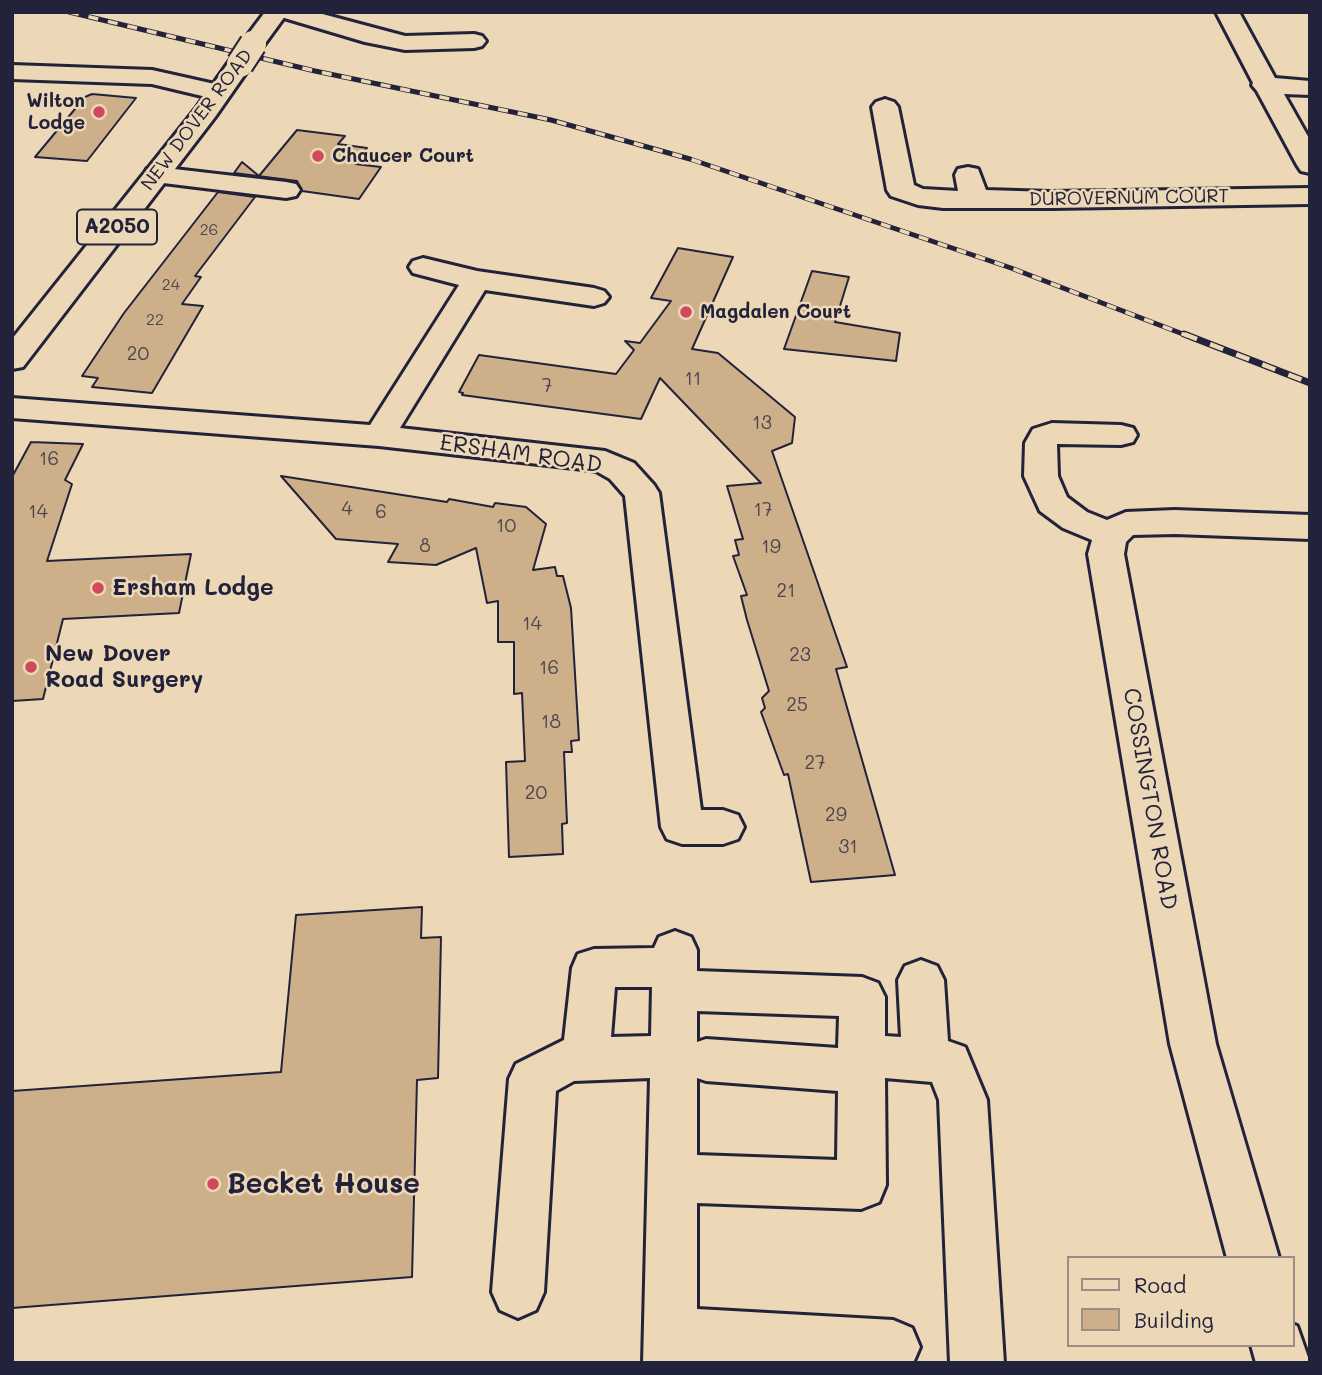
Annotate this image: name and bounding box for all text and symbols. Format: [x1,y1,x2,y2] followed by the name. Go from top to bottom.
[137,45,257,195] street label: NEW DOVER ROAD
[26,90,85,134] place label: Wilton Lodge
[91,104,107,120] marker: Wilton Lodge
[332,145,474,167] place label: Chaucer Court
[310,148,326,164] marker: Chaucer Court
[1029,185,1229,211] street label: DUROVERNUM COURT
[77,210,157,244] road number: A2050
[200,220,218,240] house number: 26
[162,275,180,295] house number: 24
[700,301,851,323] place label: Magdalen Court
[678,304,694,320] marker: Magdalen Court
[146,310,164,330] house number: 22
[127,343,149,365] house number: 20
[685,368,701,390] house number: 11
[542,375,552,397] house number: 7
[752,412,772,434] house number: 13
[438,429,604,479] street label: ERSHAM ROAD
[39,448,59,470] house number: 16
[341,498,353,520] house number: 4
[753,499,773,521] house number: 17
[28,501,48,523] house number: 14
[375,501,387,523] house number: 6
[496,515,516,537] house number: 10
[419,535,431,557] house number: 8
[761,536,781,558] house number: 19
[112,574,274,602] place label: Ersham Lodge
[90,580,106,596] marker: Ersham Lodge
[776,580,796,602] house number: 21
[522,613,542,635] house number: 14
[45,640,203,694] place label: New Dover Road Surgery
[789,644,811,666] house number: 23
[539,657,559,679] house number: 16
[23,659,39,675] marker: New Dover Road Surgery
[1117,686,1183,912] street label: COSSINGTON ROAD
[786,694,808,716] house number: 25
[541,711,561,733] house number: 18
[804,752,826,774] house number: 27
[525,782,547,804] house number: 20
[825,804,847,826] house number: 29
[838,836,858,858] house number: 31
[227,1167,420,1201] place label: Becket House
[205,1176,221,1192] marker: Becket House
[1066,1256,1294,1347] legend
[1134,1271,1186,1298] text: Road
[1134,1306,1214,1333] text: Building

